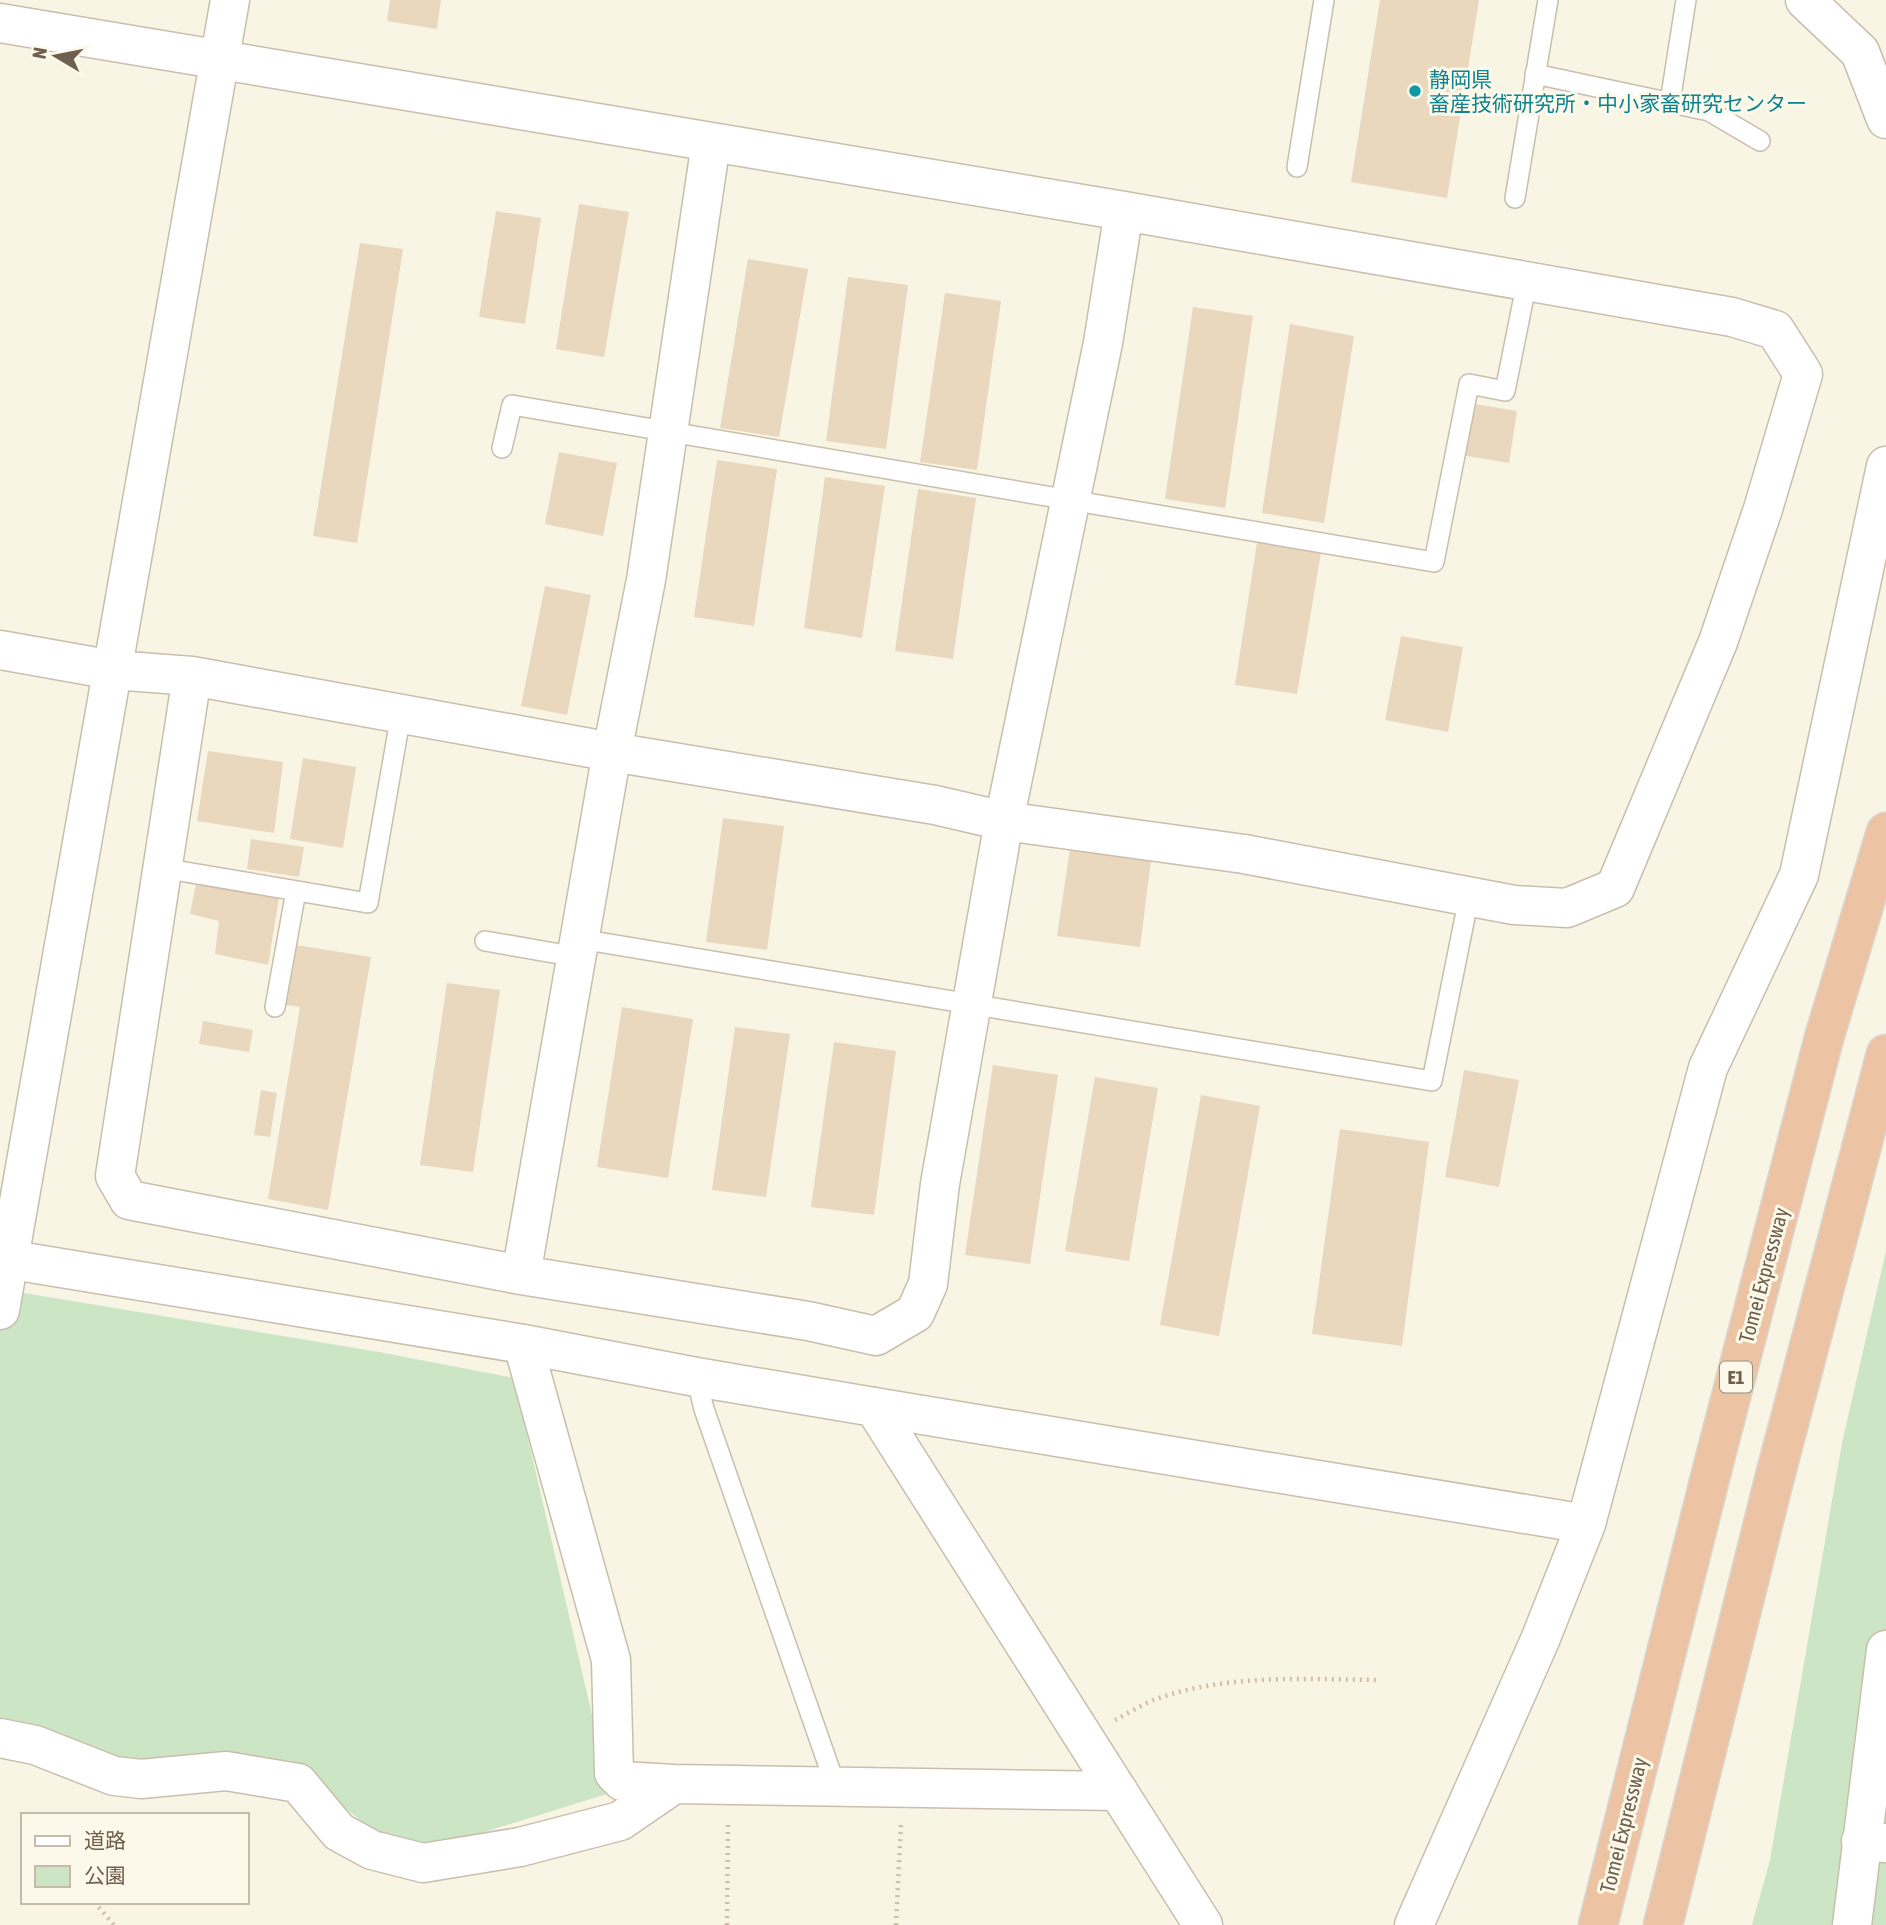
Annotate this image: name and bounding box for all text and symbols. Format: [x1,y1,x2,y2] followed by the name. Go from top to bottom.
[21,21,91,91] north arrow
[27,46,51,60] text: N
[1429,67,1807,115] place label: 静岡県 畜産技術研究所・中小家畜研究センター
[1407,83,1423,99] marker: 静岡県 畜産技術研究所・中小家畜研究センター
[1733,1204,1793,1345] street label: Tomei Expressway
[1720,1362,1752,1392] road number: E1
[1595,1754,1652,1895] street label: Tomei Expressway
[21,1813,248,1904] legend
[84,1828,126,1852] text: 道路
[84,1863,126,1887] text: 公園

